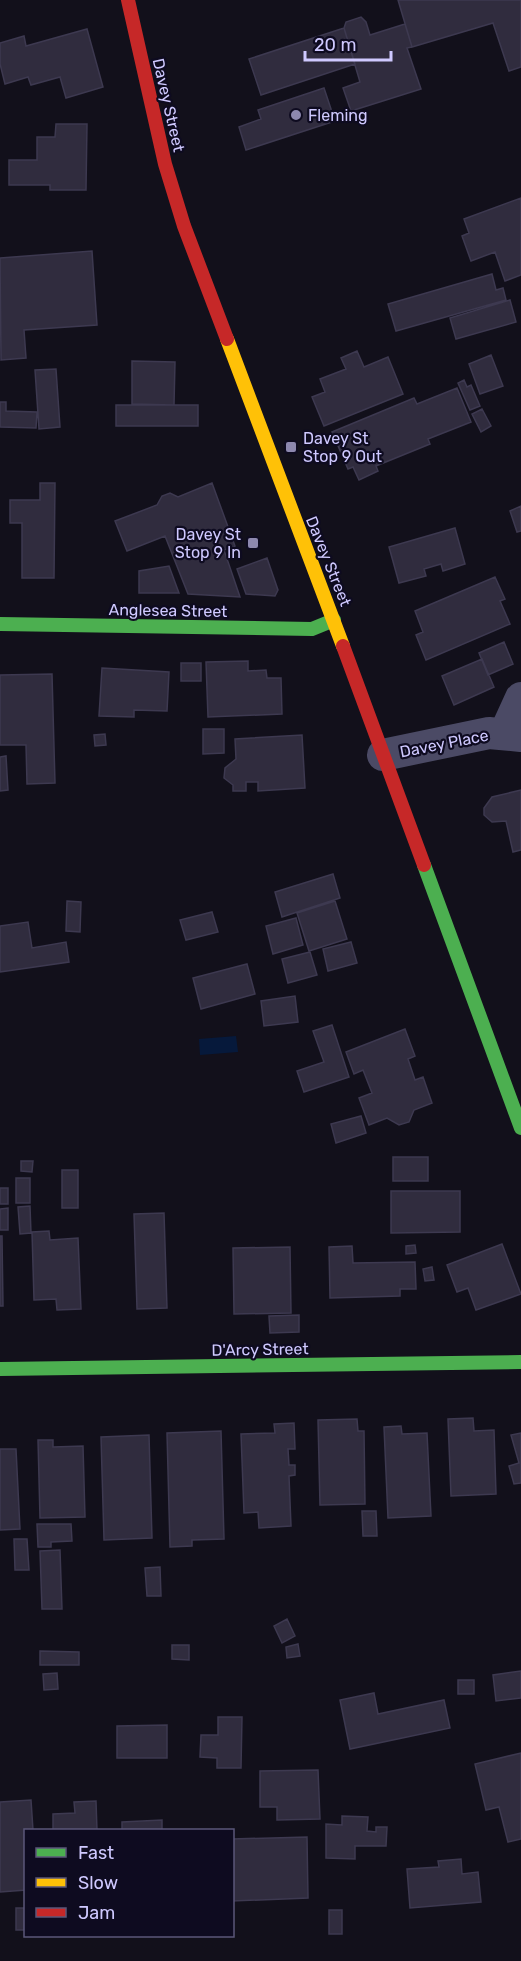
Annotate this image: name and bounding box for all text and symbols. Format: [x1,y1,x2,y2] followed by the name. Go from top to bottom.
[305,24,390,62] scale bar
[314,34,356,56] text: 20 m
[149,56,189,154] street label: Davey Street
[308,106,368,125] place label: Fleming
[289,108,303,122] marker: Fleming
[303,429,382,466] place label: Davey St Stop 9 Out
[284,440,298,454] marker: Davey St Stop 9 Out
[302,513,355,609] street label: Davey Street
[175,525,241,562] place label: Davey St Stop 9 In
[246,536,260,550] marker: Davey St Stop 9 In
[108,600,228,621] street label: Anglesea Street
[398,726,490,761] street label: Davey Place
[211,1339,309,1360] street label: D'Arcy Street
[24,1829,234,1937] legend
[78,1842,114,1864] text: Fast
[78,1872,118,1894] text: Slow
[78,1902,115,1924] text: Jam

